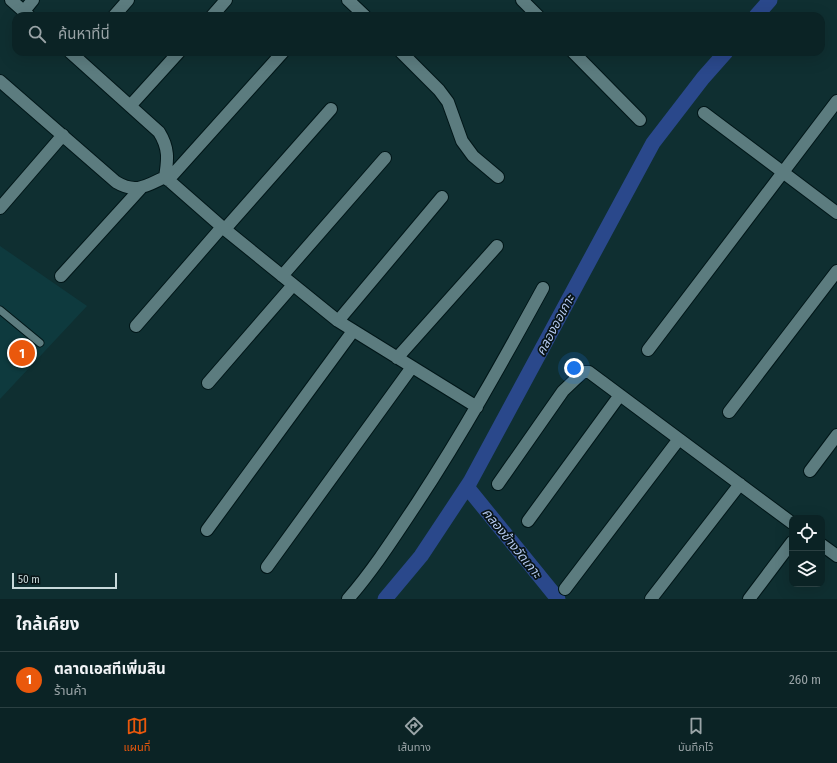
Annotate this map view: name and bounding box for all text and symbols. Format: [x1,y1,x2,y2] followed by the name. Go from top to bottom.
[12,12,825,56] search box
[26,23,48,45] icon: search
[58,25,110,43] text: ค้นหาที่นี่
[533,291,578,358] water label: คลองออเกาะ
[9,338,35,368] pin: 1
[564,358,584,378] your location
[479,505,546,582] water label: คลองข้างวัดเกาะ
[789,515,825,587] map controls
[789,515,825,551] button: locate
[789,551,825,587] button: layers
[12,571,117,590] scale bar
[18,573,40,586] text: 50 m
[16,614,79,635] text: ใกล้เคียง
[54,660,166,678] text: ตลาดเอสทีเพิ่มสิน
[26,672,32,687] text: 1
[789,672,821,687] text: 260 m
[54,683,87,698] text: ร้านค้า
[124,715,150,756] tab: แผนที่
[398,715,431,756] tab: เส้นทาง
[678,715,713,756] tab: บันทึกไว้

